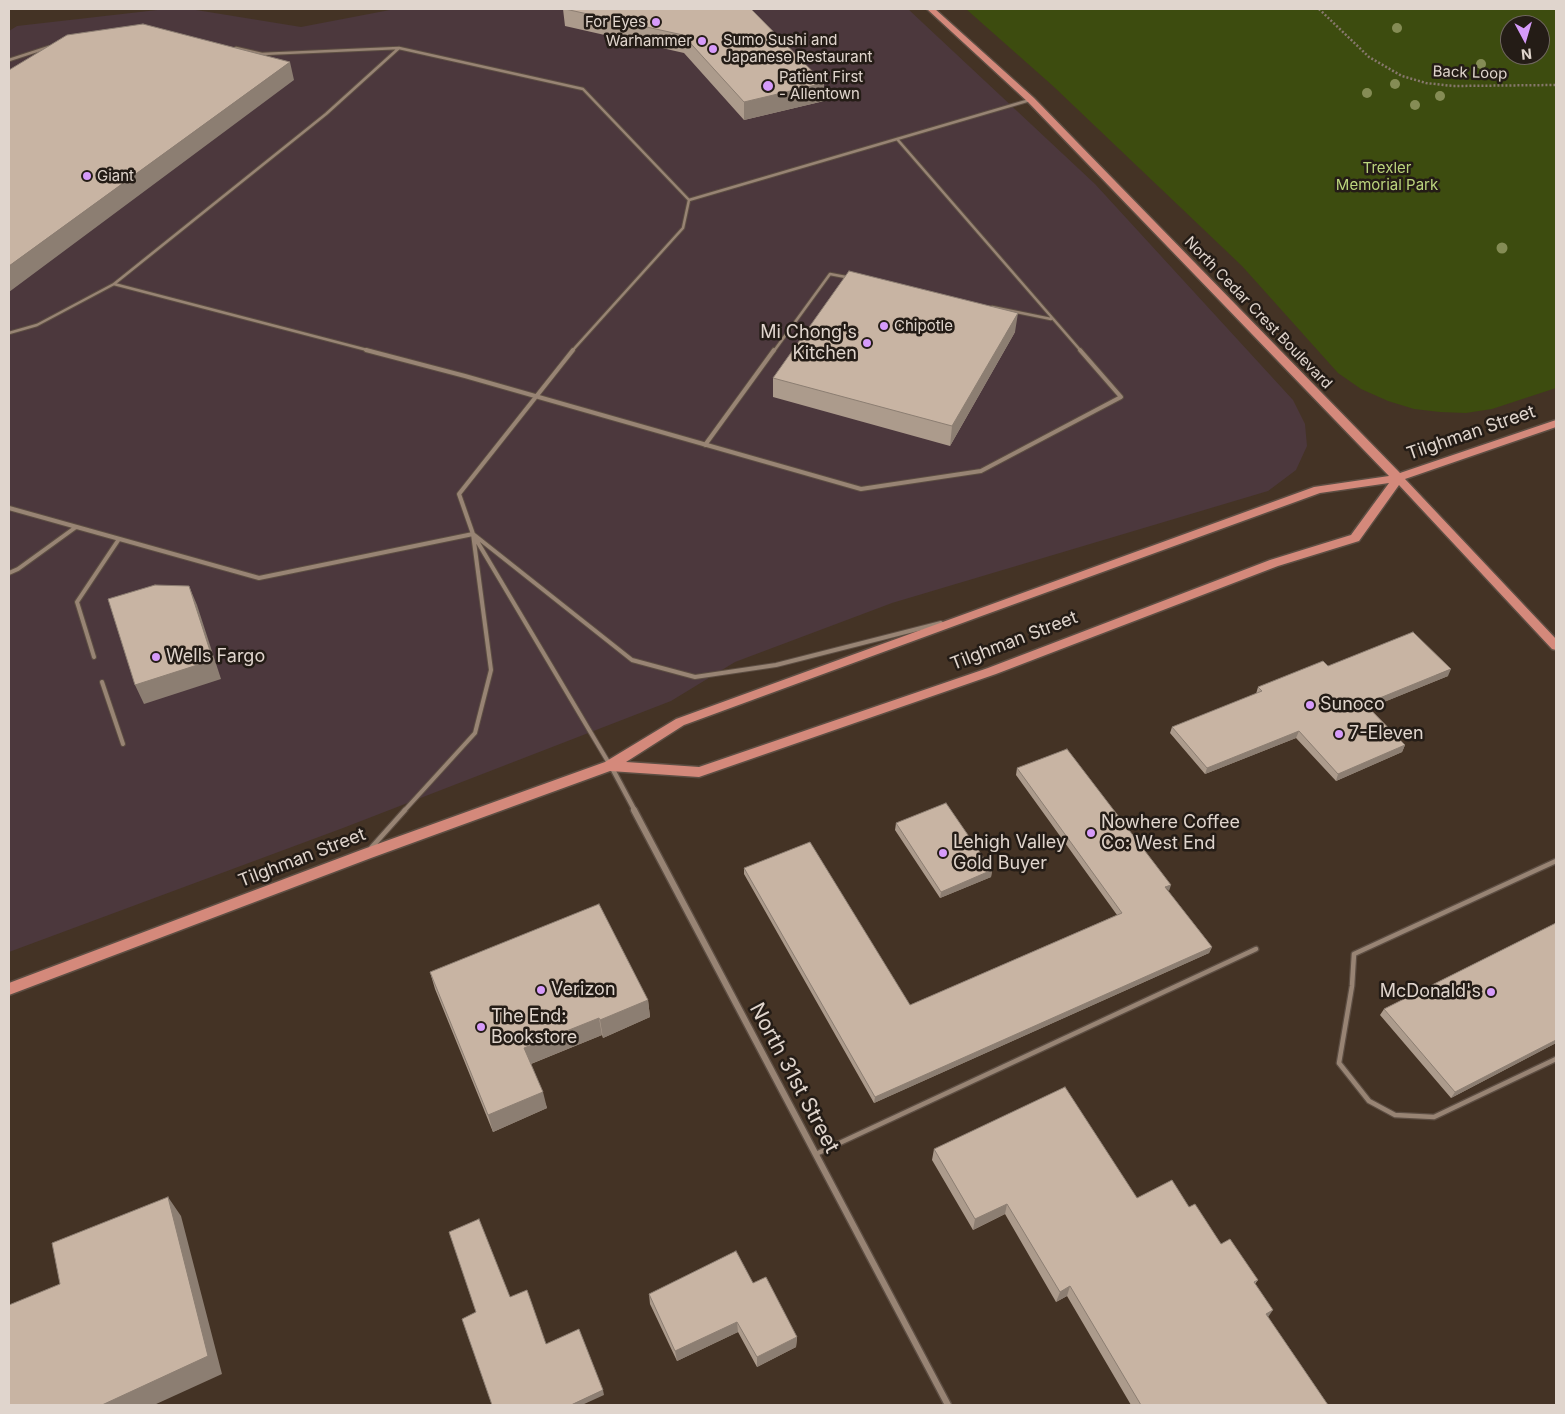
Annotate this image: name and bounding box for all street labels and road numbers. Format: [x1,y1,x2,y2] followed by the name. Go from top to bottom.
[1432,63,1508,83] street label: Back Loop
[1180,233,1336,393] street label: North Cedar Crest Boulevard
[1404,401,1538,465] street label: Tilghman Street
[947,607,1081,675] street label: Tilghman Street
[235,824,369,892] street label: Tilghman Street
[744,999,844,1157] street label: North 31st Street

